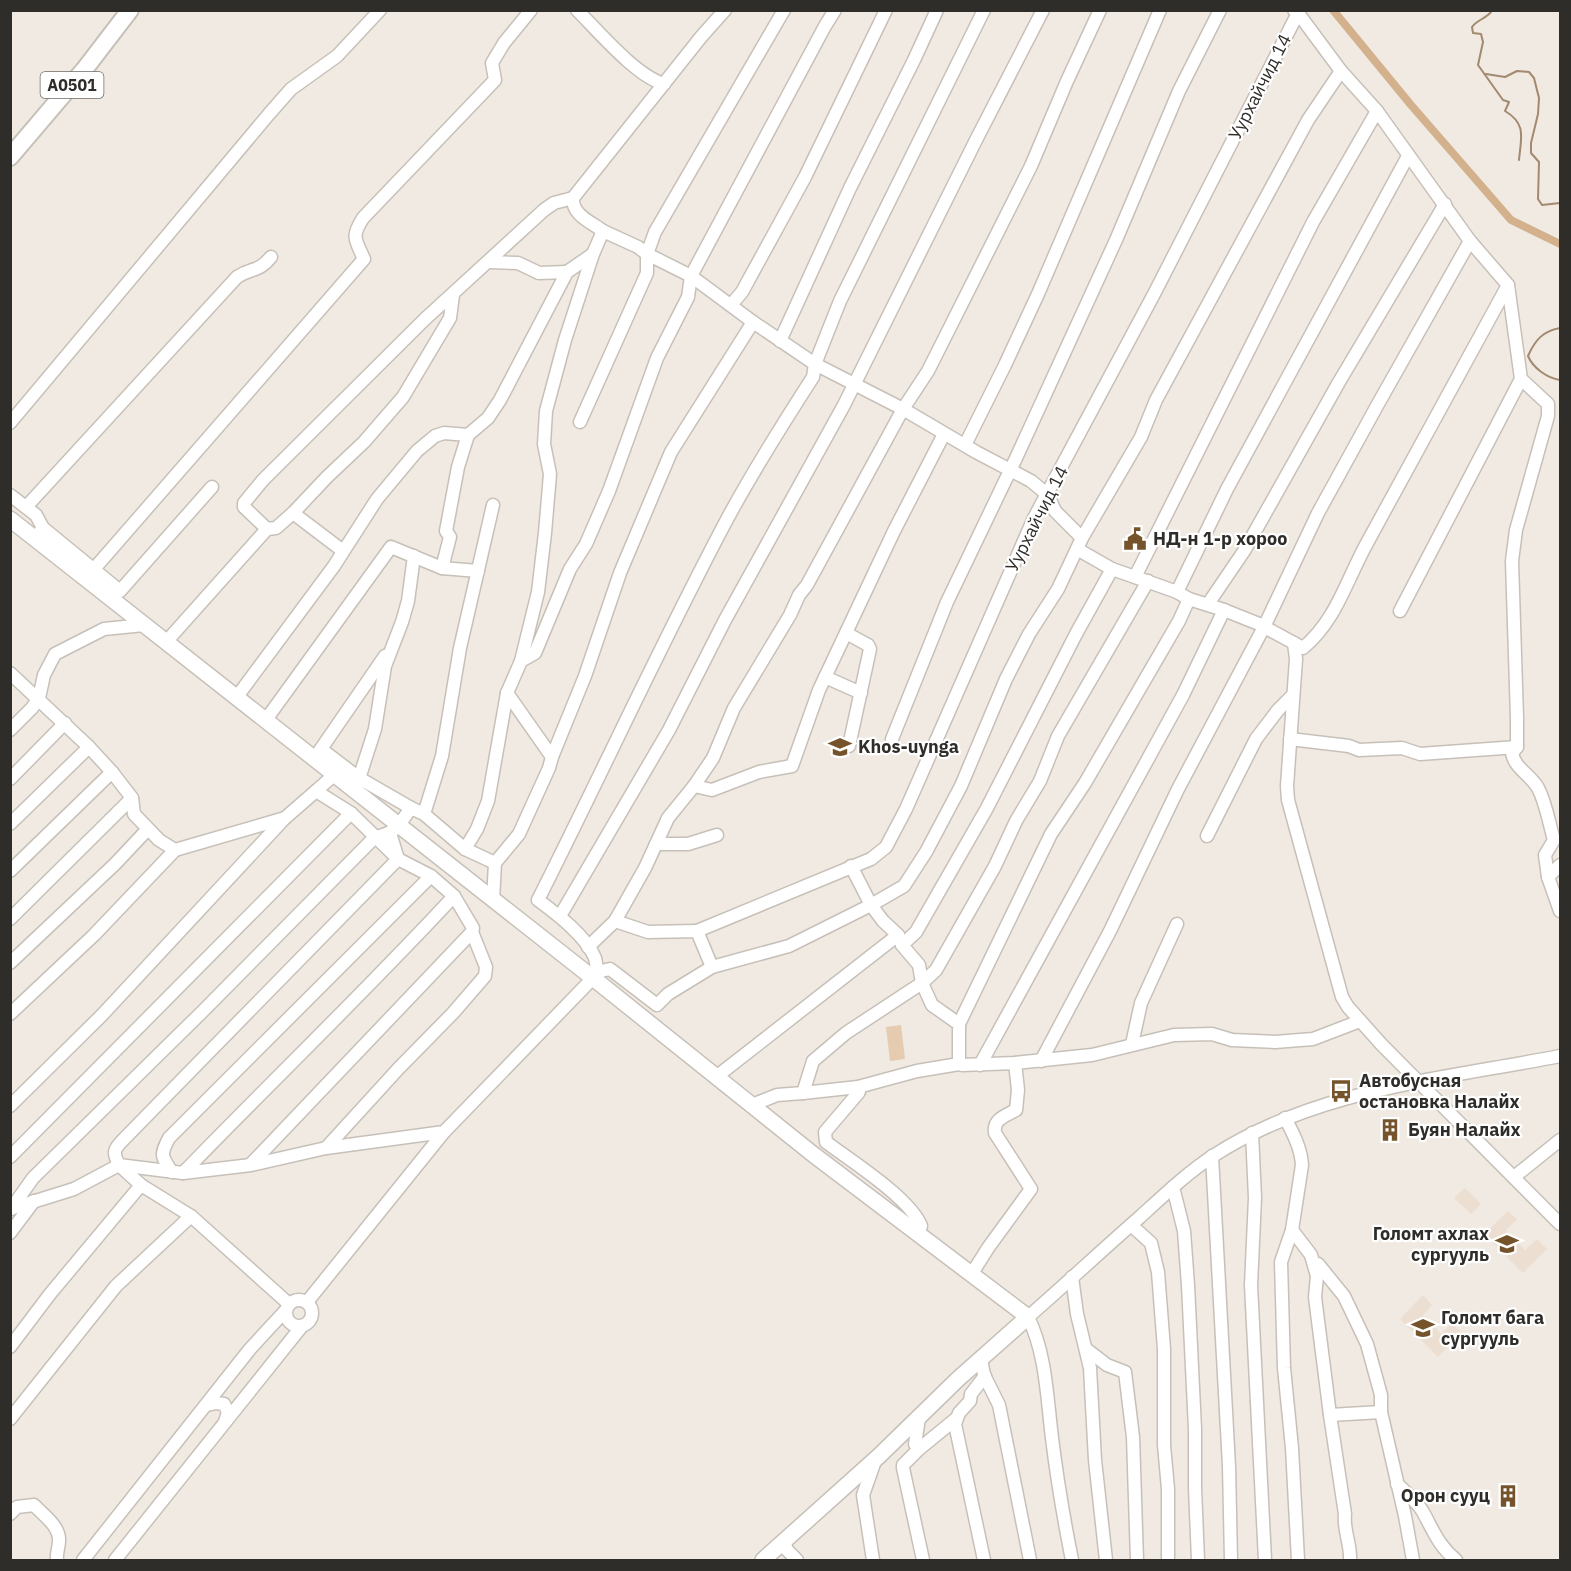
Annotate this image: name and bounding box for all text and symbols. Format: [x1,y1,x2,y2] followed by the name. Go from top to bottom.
[1223,30,1296,144] street label: Уурхайчид 14
[40,72,104,98] road number: A0501
[1000,462,1073,576] street label: Уурхайчид 14
[1122,526,1148,552] public building icon: НД-н 1-р хороо
[1153,527,1287,550] place label: НД-н 1-р хороо
[827,734,853,760] school or university icon: Khos-uynga
[858,735,959,758] place label: Khos-uynga
[1359,1069,1520,1113] place label: Автобусная остановка Налайх
[1328,1078,1354,1104] bus stop icon: Автобусная остановка Налайх
[1377,1117,1403,1143] building icon: Буян Налайх
[1408,1118,1521,1141] place label: Буян Налайх
[1373,1222,1489,1266] place label: Голомт ахлах сургууль
[1494,1231,1520,1257] school or university icon: Голомт ахлах сургууль
[1441,1306,1544,1350] place label: Голомт бага сургууль
[1410,1315,1436,1341] school or university icon: Голомт бага сургууль
[1495,1483,1521,1509] building icon: Орон сууц
[1401,1484,1491,1507] place label: Орон сууц

